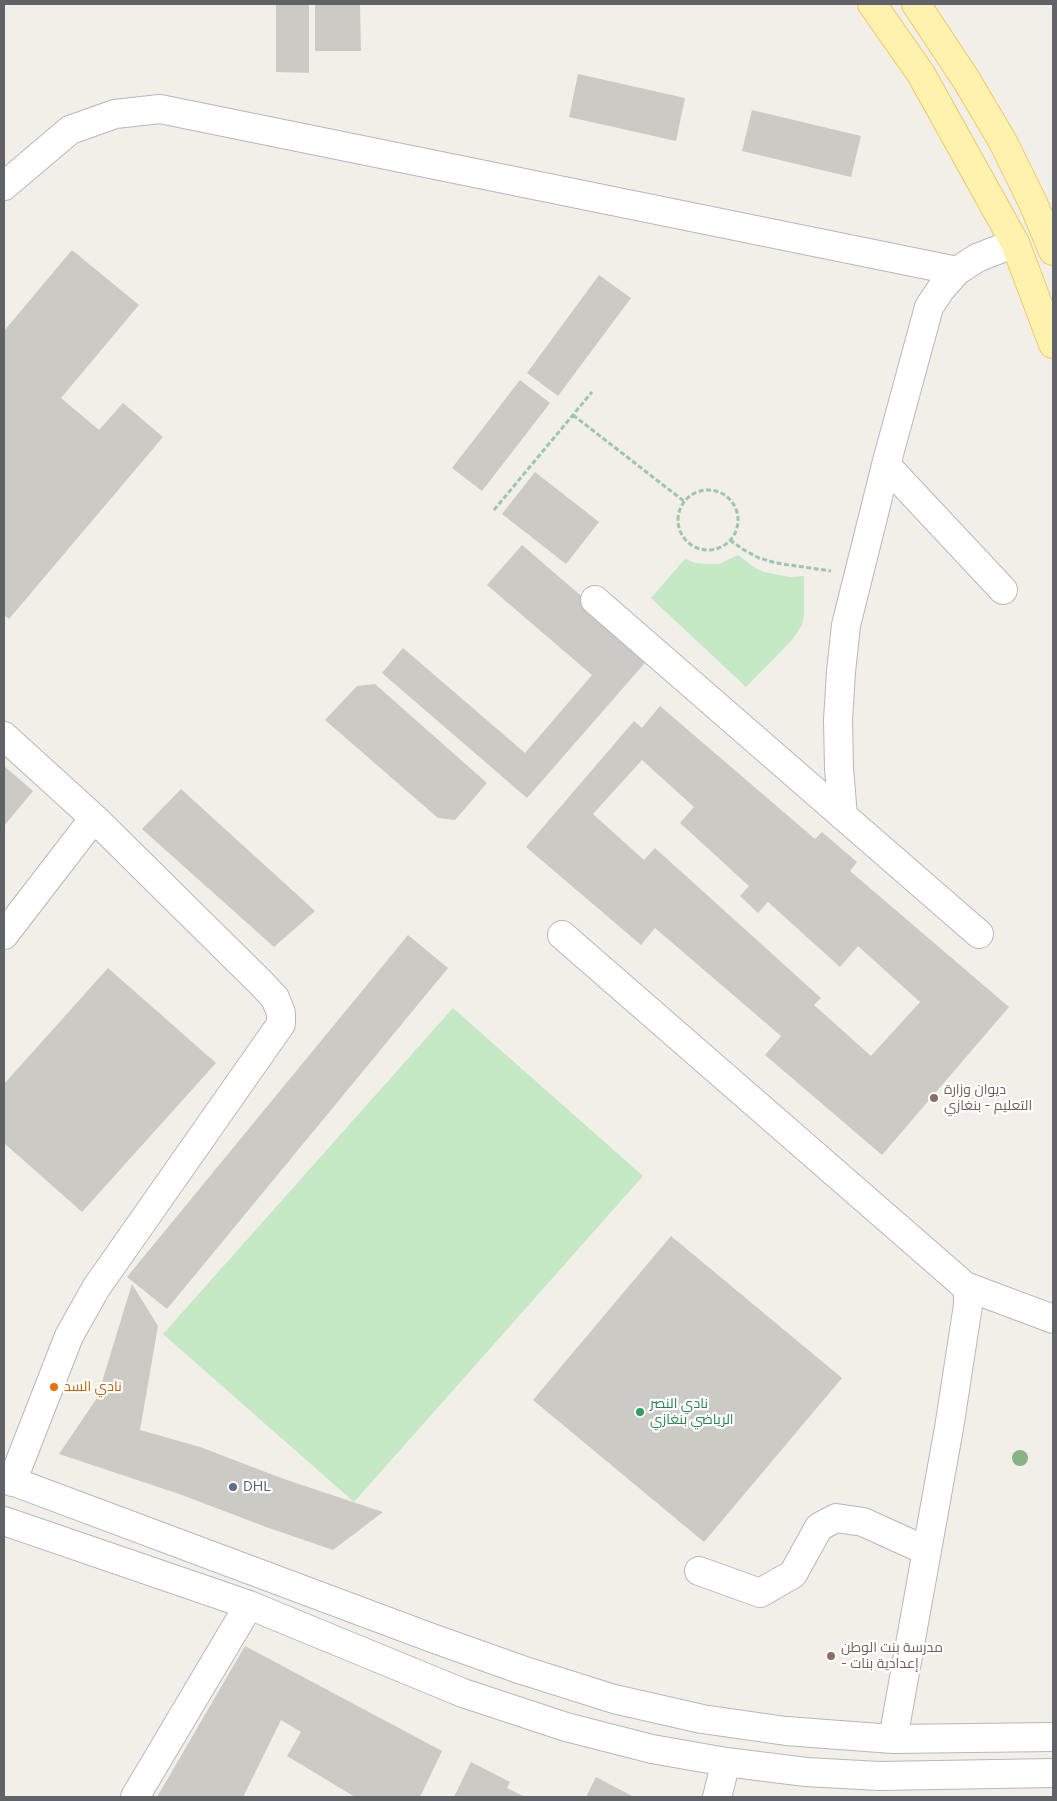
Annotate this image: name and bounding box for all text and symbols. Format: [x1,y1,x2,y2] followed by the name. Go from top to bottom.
[944,1082,1032,1114] place label: ديوان وزارة التعليم - بنغازي
[928,1092,940,1104] marker: ديوان وزارة التعليم - بنغازي
[64,1379,122,1395] place label: نادي السد
[48,1381,60,1393] marker: نادي السد
[650,1396,734,1428] place label: نادي النصر الرياضي بنغازي
[634,1406,646,1418] marker: نادي النصر الرياضي بنغازي
[243,1479,270,1495] place label: DHL
[227,1481,239,1493] marker: DHL
[841,1640,943,1672] place label: مدرسة بنت الوطن - إعدادية بنات
[825,1650,837,1662] marker: مدرسة بنت الوطن - إعدادية بنات

